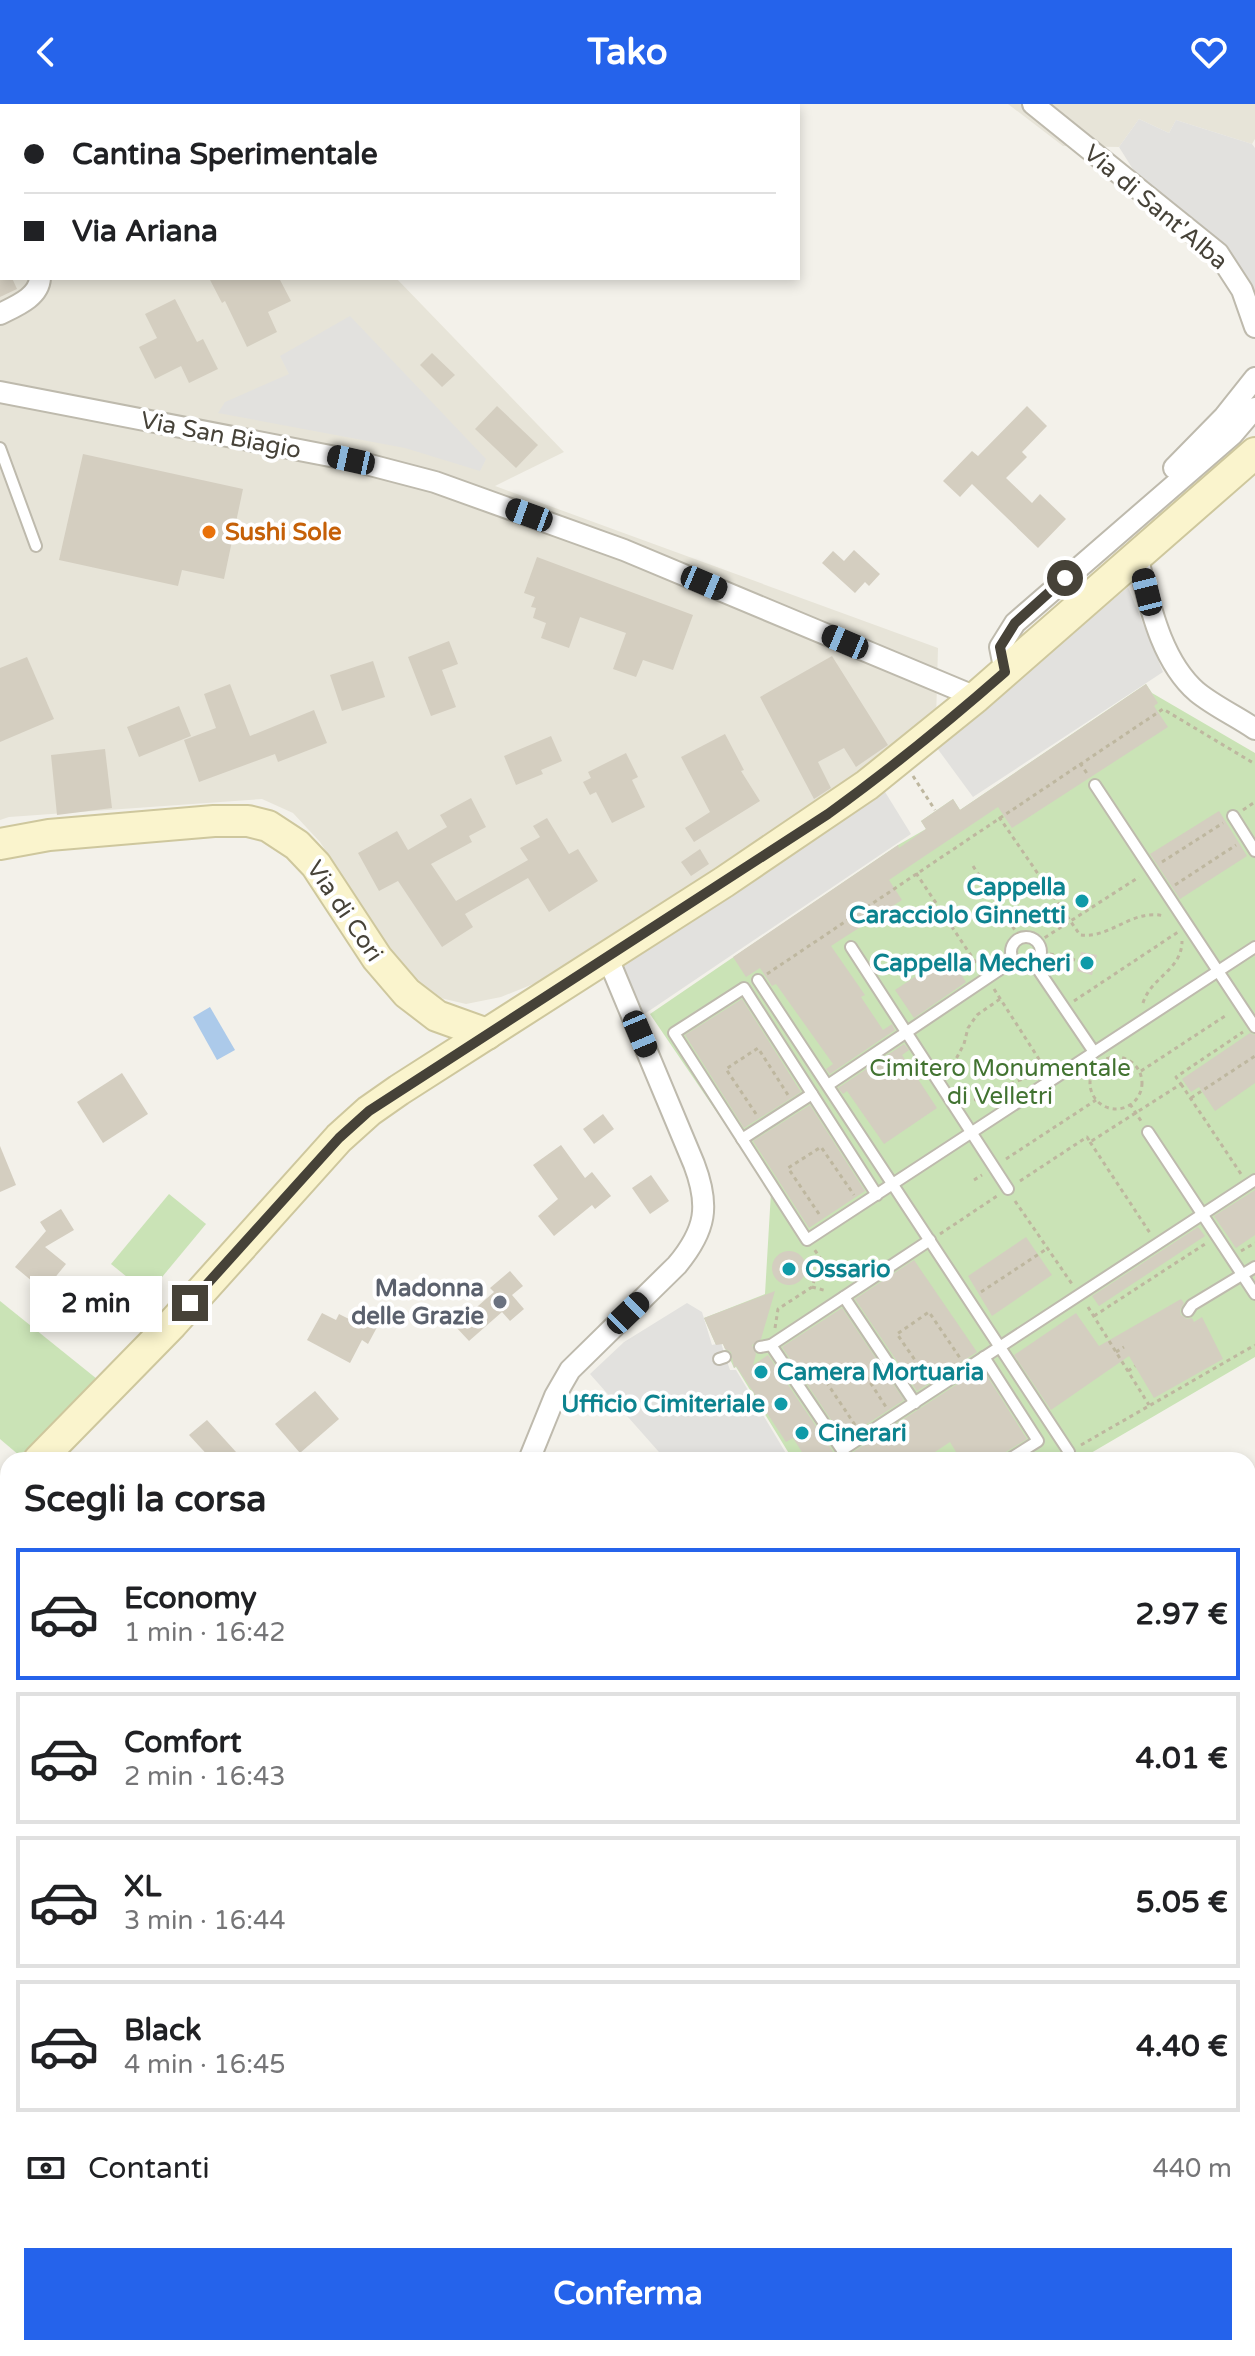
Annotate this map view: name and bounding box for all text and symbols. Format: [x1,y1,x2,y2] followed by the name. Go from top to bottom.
[24,30,68,74] icon: back
[1187,30,1231,74] icon: heart
[587,31,668,74] text: Tako
[72,136,378,173] text: Cantina Sperimentale
[1078,139,1234,276] street label: Via di Sant'Alba
[72,213,218,250] text: Via Ariana
[138,406,304,465] street label: Via San Biagio
[325,443,377,477] car
[502,496,556,534] car
[225,518,342,547] place label: Sushi Sole
[200,523,218,541] marker: Sushi Sole
[1047,560,1083,596] route start
[677,563,731,603] car
[1130,566,1164,618] car
[818,622,872,662] car
[300,855,389,967] street label: Via di Cori
[849,873,1066,930] place label: Cappella Caracciolo Ginnetti
[1073,892,1091,910] marker: Cappella Caracciolo Ginnetti
[873,949,1071,978] place label: Cappella Mecheri
[1078,954,1096,972] marker: Cappella Mecheri
[620,1007,660,1061] car
[869,1054,1131,1111] park label: Cimitero Monumentale di Velletri
[805,1255,891,1284] place label: Ossario
[780,1260,798,1278] marker: Ossario
[351,1274,484,1331] place label: Madonna delle Grazie
[30,1275,162,1331] callout: 2 min
[172,1285,208,1321] route end
[61,1288,131,1319] text: 2 min
[602,1288,654,1338] car
[491,1293,509,1311] marker: Madonna delle Grazie
[777,1358,984,1387] place label: Camera Mortuaria
[752,1363,770,1381] marker: Camera Mortuaria
[561,1390,765,1419] place label: Ufficio Cimiteriale
[772,1395,790,1413] marker: Ufficio Cimiteriale
[818,1419,907,1448] place label: Cinerari
[793,1424,811,1442] marker: Cinerari
[24,1478,266,1521] text: Scegli la corsa
[28,1578,100,1650] icon: car
[124,1580,257,1617] text: Economy
[1135,1596,1228,1633] text: 2.97 €
[124,1617,286,1648] text: 1 min · 16:42
[28,1722,100,1794] icon: car
[124,1724,242,1761] text: Comfort
[1135,1740,1228,1777] text: 4.01 €
[124,1761,286,1792] text: 2 min · 16:43
[28,1866,100,1938] icon: car
[124,1868,161,1905] text: XL
[1136,1884,1228,1921] text: 5.05 €
[124,1905,286,1936] text: 3 min · 16:44
[28,2010,100,2082] icon: car
[124,2012,201,2049] text: Black
[1136,2028,1228,2065] text: 4.40 €
[124,2049,286,2080] text: 4 min · 16:45
[24,2146,68,2190] icon: cash
[88,2150,210,2187] text: Contanti
[1152,2153,1232,2184] text: 440 m
[24,2248,1232,2340] button: Conferma

